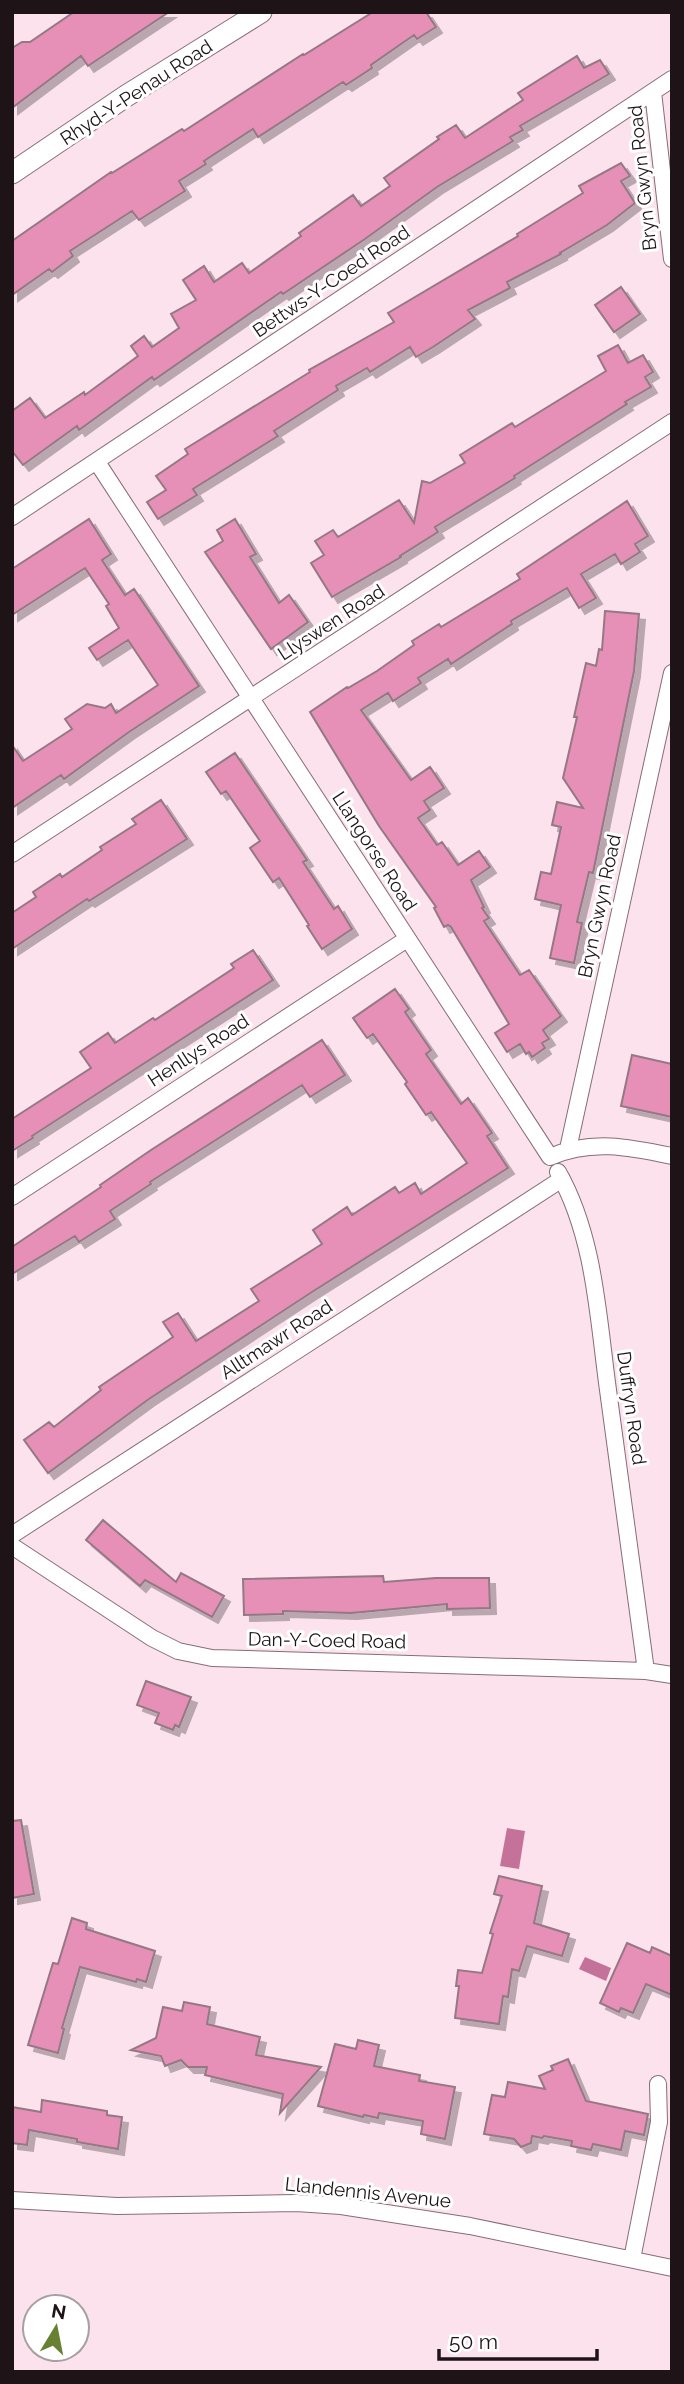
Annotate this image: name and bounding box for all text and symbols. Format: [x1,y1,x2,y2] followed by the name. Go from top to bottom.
[56,35,216,149] street label: Rhyd-Y-Penau Road
[623,104,661,252] street label: Bryn Gwyn Road
[248,220,414,342] street label: Bettws-Y-Coed Road
[274,579,388,665] street label: Llyswen Road
[328,787,422,915] street label: Llangorse Road
[573,832,625,980] street label: Bryn Gwyn Road
[143,1009,253,1091] street label: Henllys Road
[216,1295,336,1383] street label: Alltmawr Road
[613,1350,651,1466] street label: Duffryn Road
[248,1628,406,1652] street label: Dan-Y-Coed Road
[284,2172,452,2212] street label: Llandennis Avenue
[21,2293,91,2363] north arrow
[50,2299,68,2323] text: N
[439,2318,596,2362] scale bar
[449,2329,498,2354] text: 50 m

